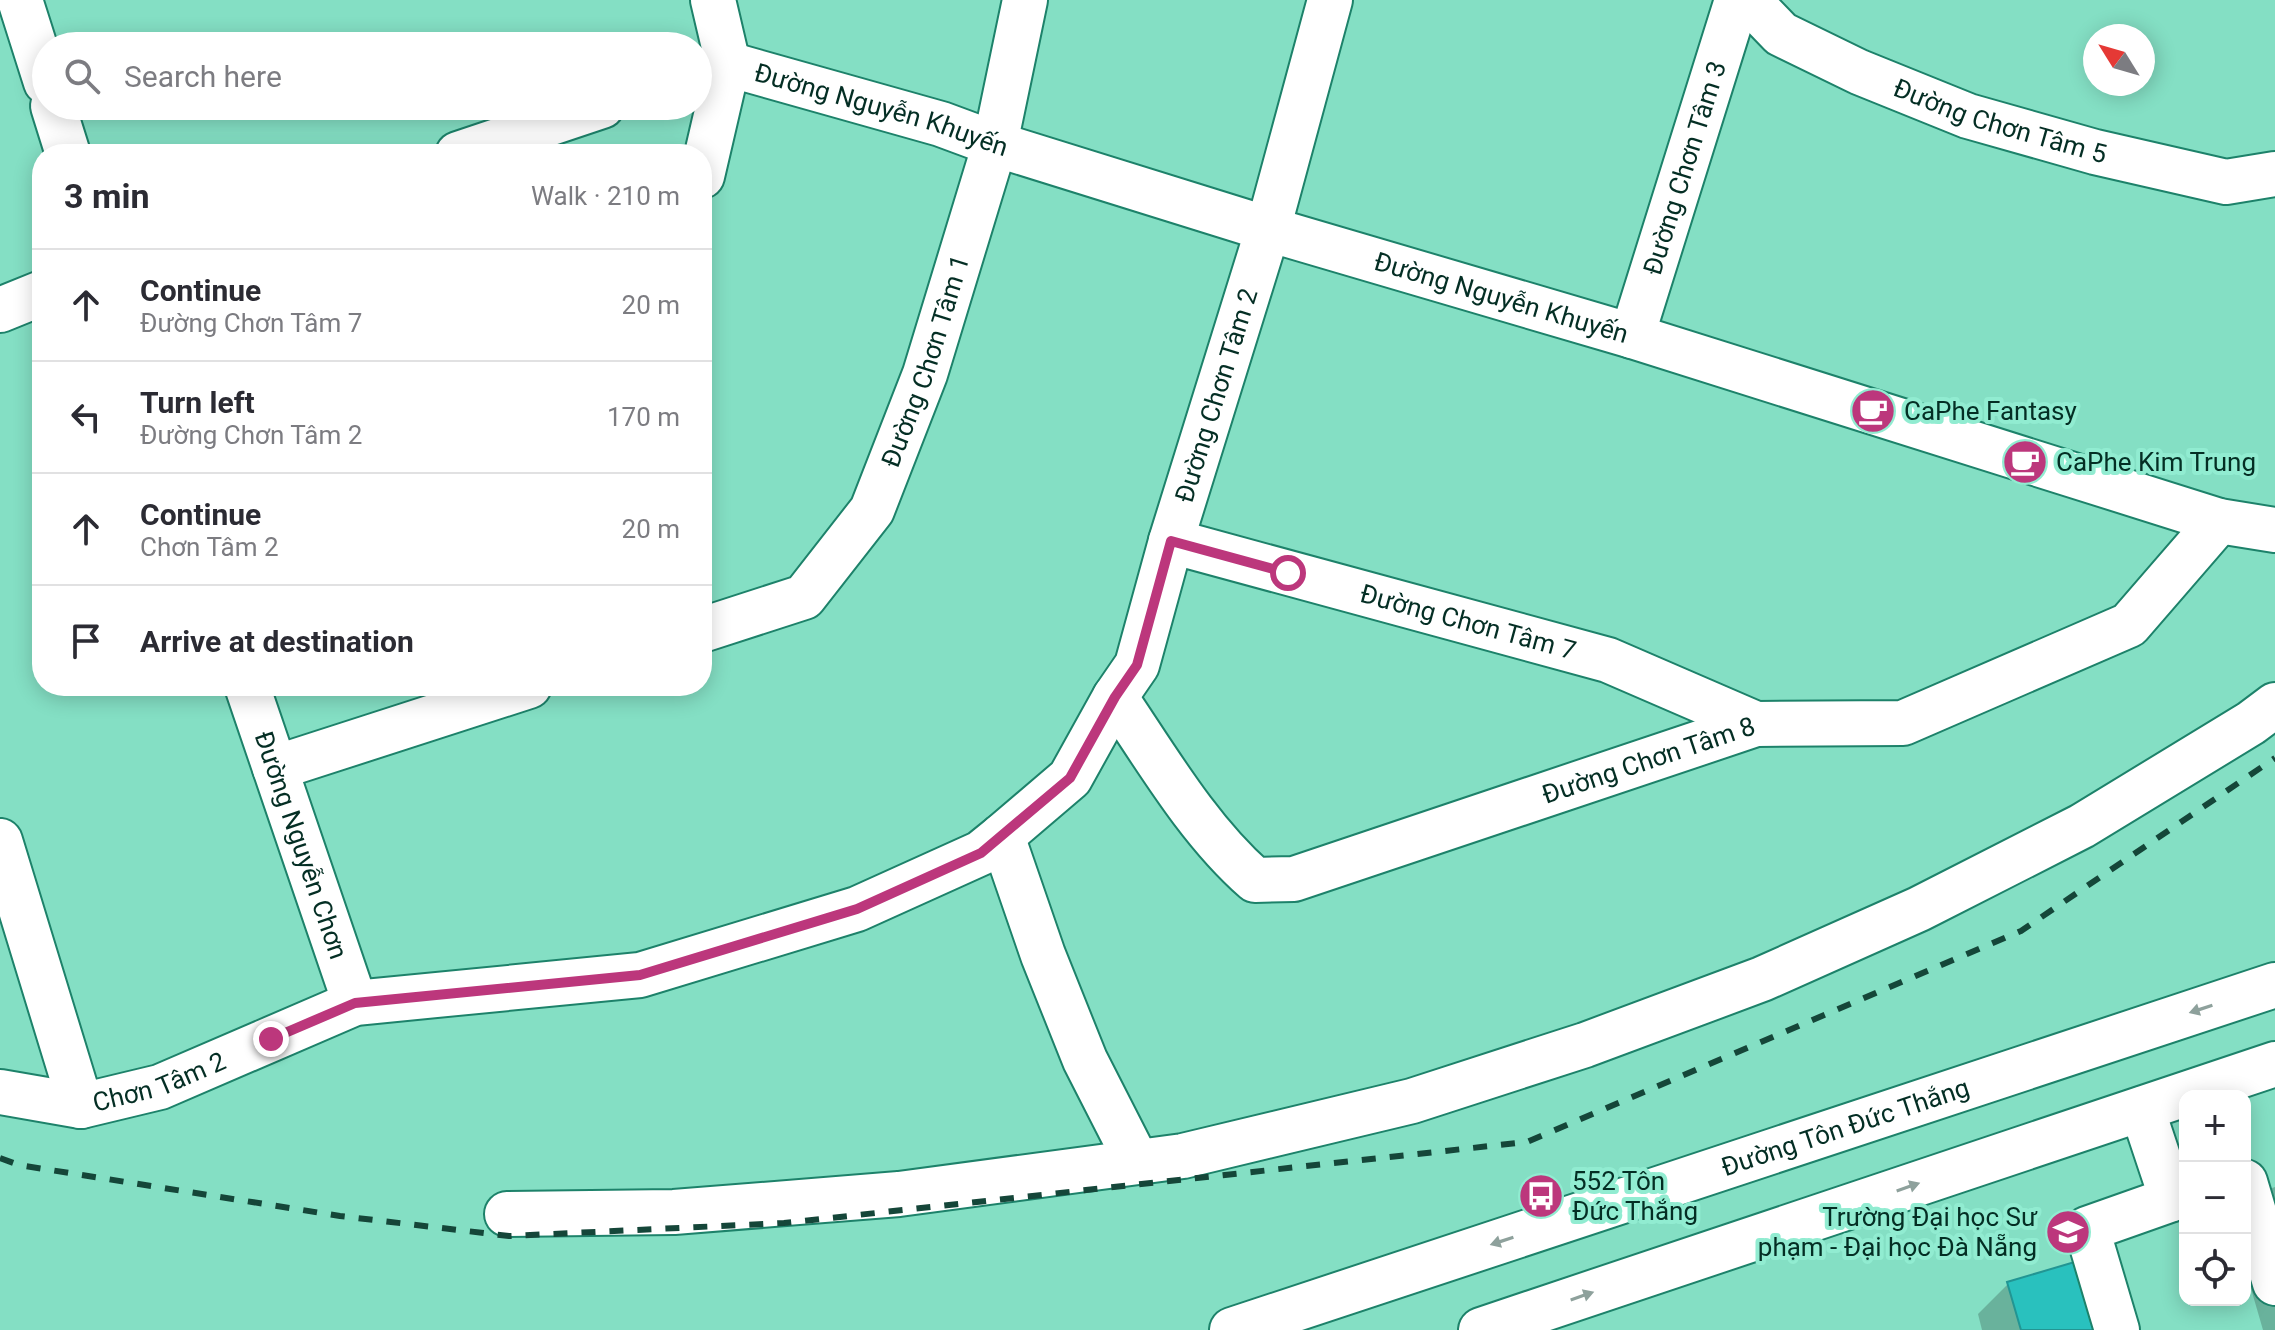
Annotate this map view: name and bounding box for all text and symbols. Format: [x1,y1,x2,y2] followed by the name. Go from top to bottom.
[2083,24,2155,96] north arrow
[32,32,712,120] search box
[60,54,104,98] icon: search
[751,57,1012,162] street label: Đường Nguyễn Khuyến
[1637,57,1732,279] street label: Đường Chơn Tâm 3
[124,59,282,94] text: Search here
[1889,73,2110,169] street label: Đường Chơn Tâm 5
[64,176,149,216] text: 3 min
[531,181,680,211] text: Walk · 210 m
[1371,246,1632,349] street label: Đường Nguyễn Khuyến
[875,251,975,472] street label: Đường Chơn Tâm 1
[140,273,261,308] text: Continue
[64,283,108,327] icon: ahead
[1169,285,1264,506] street label: Đường Chơn Tâm 2
[622,290,680,320] text: 20 m
[140,308,362,338] text: Đường Chơn Tâm 7
[140,385,255,420] text: Turn left
[1849,387,1897,435] cafe icon: CaPhe Fantasy
[64,395,108,439] icon: left
[1904,396,2077,426] place label: CaPhe Fantasy
[607,402,680,432] text: 170 m
[140,420,362,450] text: Đường Chơn Tâm 2
[2001,438,2049,486] cafe icon: CaPhe Kim Trung
[2056,447,2256,477] place label: CaPhe Kim Trung
[140,497,261,532] text: Continue
[64,507,108,551] icon: ahead
[622,514,680,544] text: 20 m
[140,532,279,562] text: Chơn Tâm 2
[1270,555,1306,591] route start
[1357,578,1579,666] street label: Đường Chơn Tâm 7
[64,619,108,663] icon: arrive
[140,624,414,659] text: Arrive at destination
[1538,710,1759,810] street label: Đường Chơn Tâm 8
[249,727,354,963] street label: Đường Nguyễn Chơn
[2189,1004,2213,1016] one-way arrow
[253,1021,289,1057] route end
[90,1046,230,1118] street label: Chơn Tâm 2
[1718,1072,1973,1182] street label: Đường Tôn Đức Thắng
[2179,1090,2251,1306] map controls
[2179,1090,2251,1162] button: +
[2179,1162,2251,1234] button: −
[1572,1166,1698,1226] place label: 552 Tôn Đức Thắng
[1517,1172,1565,1220] bus stop icon: 552 Tôn Đức Thắng
[1896,1181,1920,1193] one-way arrow
[1758,1202,2038,1262] place label: Trường Đại học Sư phạm - Đại học Đà Nẵng
[2044,1208,2092,1256] school or university icon: Trường Đại học Sư phạm - Đại học Đà Nẵng
[2179,1234,2251,1306] button: locate
[1490,1235,1514,1247] one-way arrow
[1570,1290,1594,1302] one-way arrow

